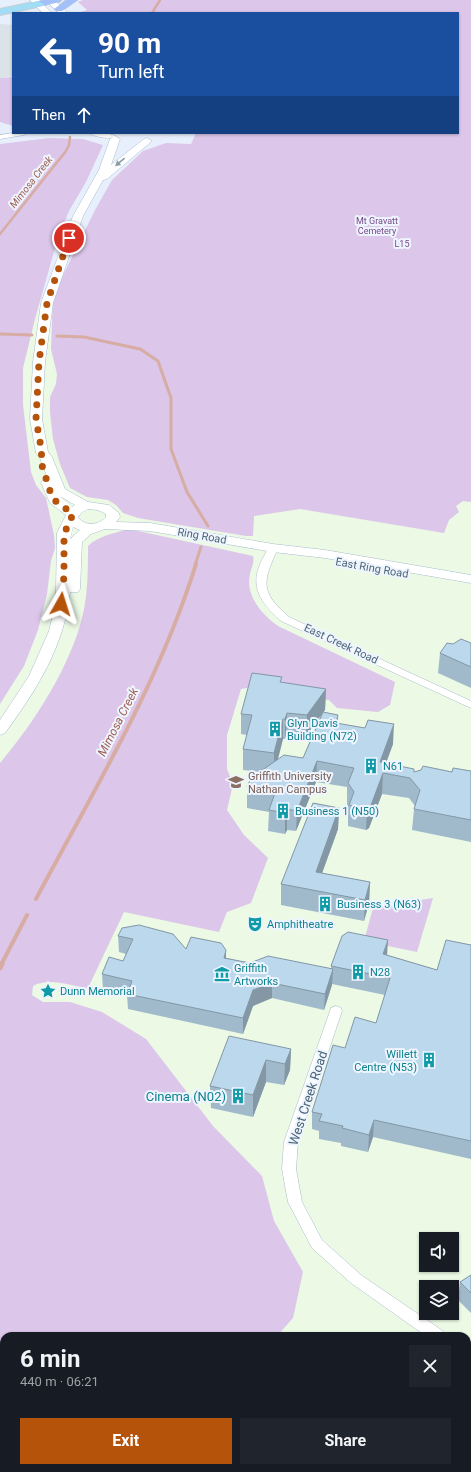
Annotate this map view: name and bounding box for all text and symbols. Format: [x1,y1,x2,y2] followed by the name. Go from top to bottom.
[98,27,161,60] text: 90 m
[32,28,84,80] icon: left
[98,61,164,82] text: Turn left
[73,104,95,126] icon: ahead
[32,106,65,124] text: Then
[7,153,55,210] water label: Mimosa Creek
[115,157,126,166] one-way arrow
[356,216,398,236] park label: Mt Gravatt Cemetery
[52,221,86,255] pin
[58,227,80,249] icon: arrive
[395,239,409,249] park label: L15
[176,525,228,547] street label: Ring Road
[334,555,410,581] street label: East Ring Road
[40,583,82,625] position arrow
[302,621,380,667] street label: East Creek Road
[95,685,142,758] water label: Mimosa Creek
[287,717,357,743] place label: Glyn Davis Building (N72)
[266,720,284,738] building icon: Glyn Davis Building (N72)
[362,757,380,775] building icon: N61
[383,760,403,773] place label: N61
[248,770,332,796] place label: Griffith University Nathan Campus
[227,773,245,791] school or university icon: Griffith University Nathan Campus
[274,802,292,820] building icon: Business 1 (N50)
[295,805,379,818] place label: Business 1 (N50)
[316,895,334,913] building icon: Business 3 (N63)
[337,898,421,911] place label: Business 3 (N63)
[246,915,264,933] theatre icon: Amphitheatre
[267,918,333,931] place label: Amphitheatre
[234,962,279,988] place label: Griffith Artworks
[349,963,367,981] building icon: N28
[213,965,231,983] museum icon: Griffith Artworks
[370,966,390,979] place label: N28
[39,982,57,1000] place icon: Dunn Memorial
[60,985,135,998] place label: Dunn Memorial
[354,1048,417,1074] place label: Willett Centre (N53)
[286,1049,330,1147] street label: West Creek Road
[420,1051,438,1069] building icon: Willett Centre (N53)
[229,1087,247,1105] building icon: Cinema (N02)
[146,1089,226,1104] place label: Cinema (N02)
[419,1232,459,1320] map controls
[419,1232,459,1272] button: sound
[419,1280,459,1320] button: layers
[20,1345,80,1373] text: 6 min
[409,1345,451,1387] button: close
[20,1374,99,1389] text: 440 m · 06:21
[20,1418,232,1464] button: Exit
[240,1418,451,1464] button: Share

